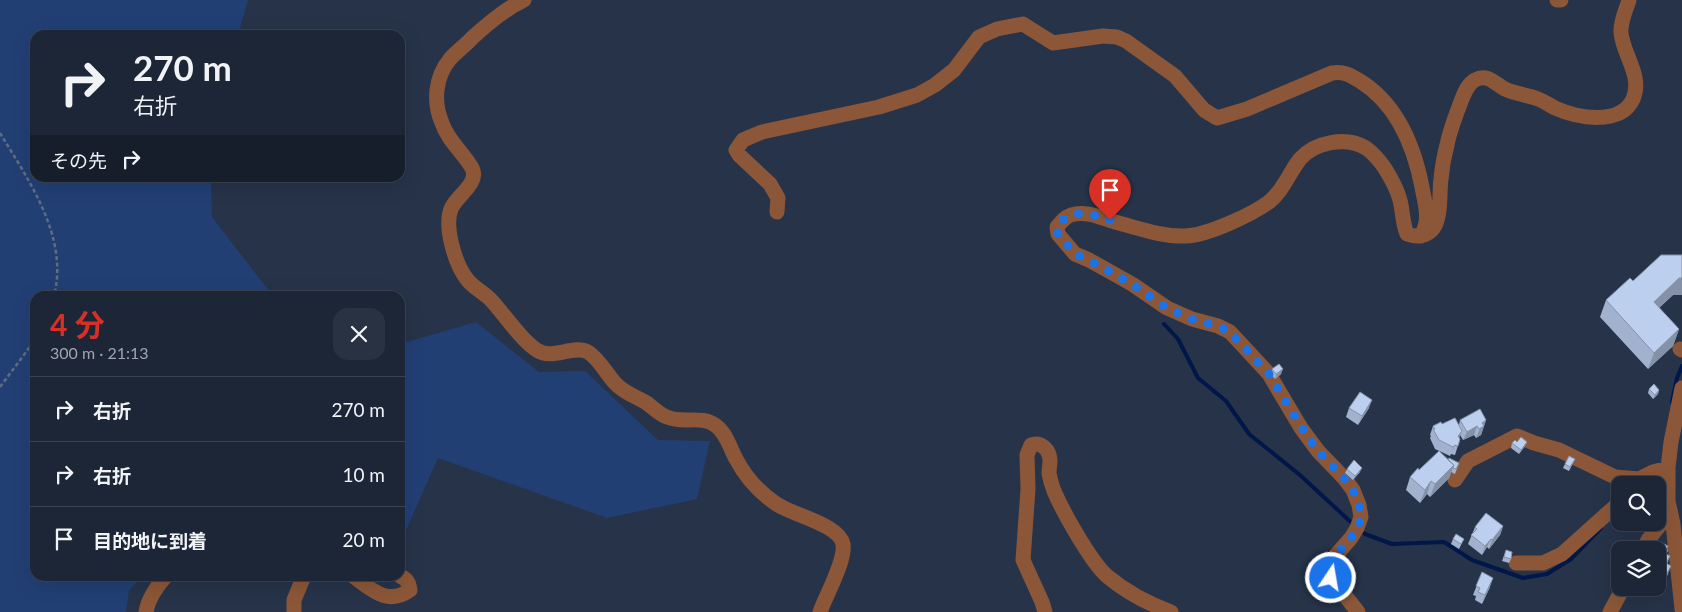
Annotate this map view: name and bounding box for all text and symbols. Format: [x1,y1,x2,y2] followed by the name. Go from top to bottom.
[133,46,232,88] text: 270 m
[50,50,115,115] icon: right
[133,92,177,119] text: 右折
[117,145,145,173] icon: right
[50,149,107,172] text: その先
[1089,169,1131,220] pin
[1096,176,1124,204] icon: arrive
[50,306,105,342] text: 4 分
[333,308,385,360] button: close
[50,343,149,362] text: 300 m · 21:13
[50,395,78,423] icon: right
[331,398,385,421] text: 270 m
[93,399,131,422] text: 右折
[50,460,78,488] icon: right
[342,463,385,486] text: 10 m
[93,464,131,487] text: 右折
[1611,476,1666,596] map controls
[1611,476,1666,531] button: search
[50,525,78,553] icon: arrive
[342,528,385,551] text: 20 m
[93,529,207,552] text: 目的地に到着
[1611,541,1666,596] button: layers
[1304,551,1356,603] position arrow

